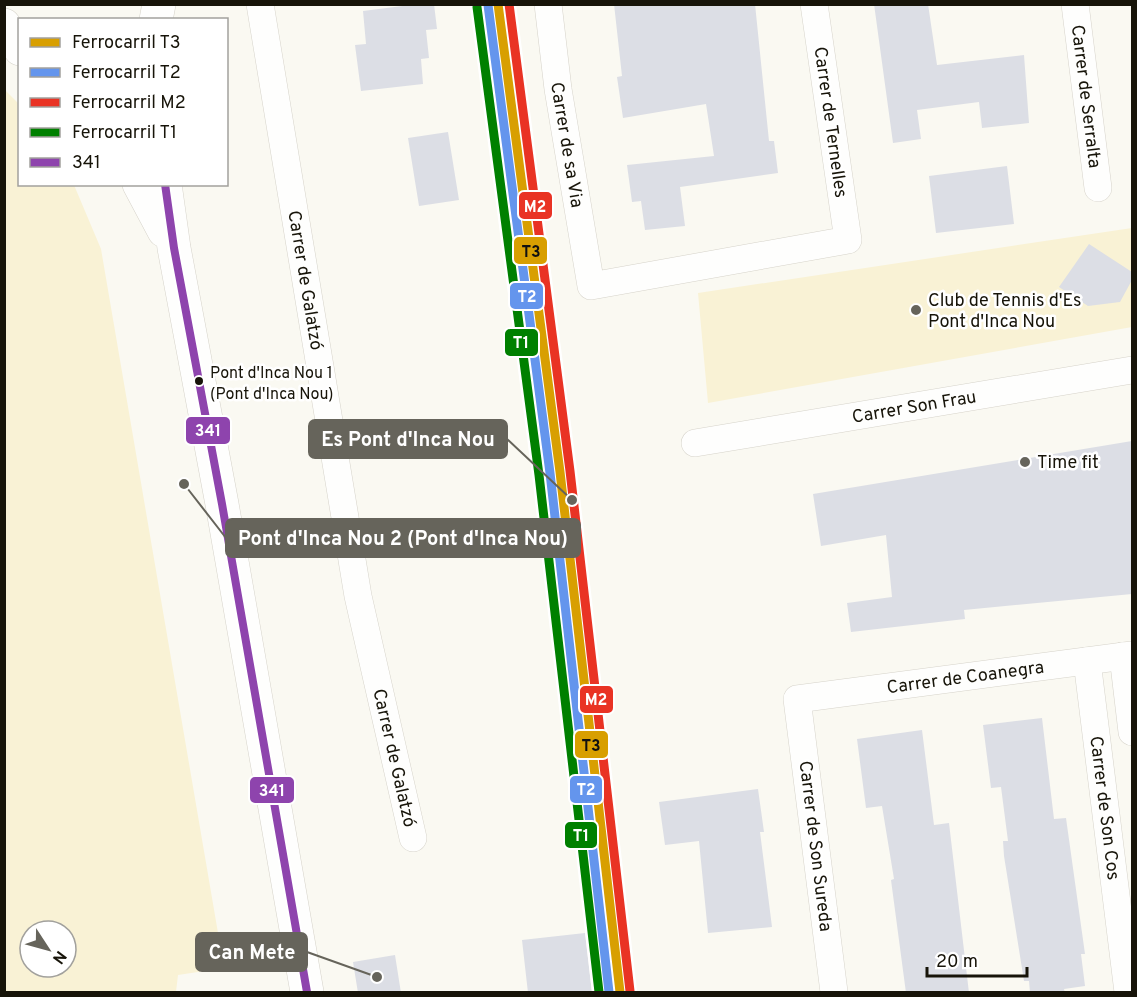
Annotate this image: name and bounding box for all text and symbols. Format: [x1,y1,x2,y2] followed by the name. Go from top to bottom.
[18,18,228,186] legend
[1065,23,1105,169] street label: Carrer de Serralta
[72,32,181,55] text: Ferrocarril T3
[808,45,852,199] street label: Carrer de Ternelles
[72,62,181,85] text: Ferrocarril T2
[544,81,588,209] street label: Carrer de sa Via
[72,92,186,115] text: Ferrocarril M2
[72,122,177,145] text: Ferrocarril T1
[72,152,101,175] text: 341
[518,191,553,220] line badge: M2
[524,198,546,218] text: M2
[281,209,327,352] street label: Carrer de Galatzó
[513,236,548,265] line badge: T3
[522,243,540,263] text: T3
[509,282,544,310] line badge: T2
[517,288,537,308] text: T2
[928,290,1082,334] place label: Club de Tennis d'Es Pont d'Inca Nou
[909,303,923,317] marker: Club de Tennis d'Es Pont d'Inca Nou
[504,328,539,357] line badge: T1
[513,334,529,354] text: T1
[210,364,334,405] place label: Pont d'Inca Nou 1 (Pont d'Inca Nou)
[193,375,205,387] marker: Pont d'Inca Nou 1 (Pont d'Inca Nou)
[850,386,978,430] street label: Carrer Son Frau
[185,416,231,445] line badge: 341
[309,420,507,458] callout: Es Pont d'Inca Nou
[195,422,221,442] text: 341
[321,428,495,454] text: Es Pont d'Inca Nou
[1037,452,1099,475] place label: Time fit
[1018,455,1032,469] marker: Time fit
[226,519,580,557] callout: Pont d'Inca Nou 2 (Pont d'Inca Nou)
[238,527,568,553] text: Pont d'Inca Nou 2 (Pont d'Inca Nou)
[885,657,1046,700] street label: Carrer de Coanegra
[579,685,614,714] line badge: M2
[366,687,420,830] street label: Carrer de Galatzó
[585,691,607,711] text: M2
[574,730,609,759] line badge: T3
[1083,735,1124,881] street label: Carrer de Son Cos
[582,737,600,757] text: T3
[793,759,836,933] street label: Carrer de Son Sureda
[569,775,603,804] line badge: T2
[249,776,295,804] line badge: 341
[576,781,596,801] text: T2
[259,782,285,802] text: 341
[564,821,598,849] line badge: T1
[573,827,589,847] text: T1
[18,919,78,979] north arrow
[196,933,307,971] callout: Can Mete
[927,940,1028,978] scale bar
[209,941,295,967] text: Can Mete
[47,946,70,967] text: N
[936,951,978,974] text: 20 m

